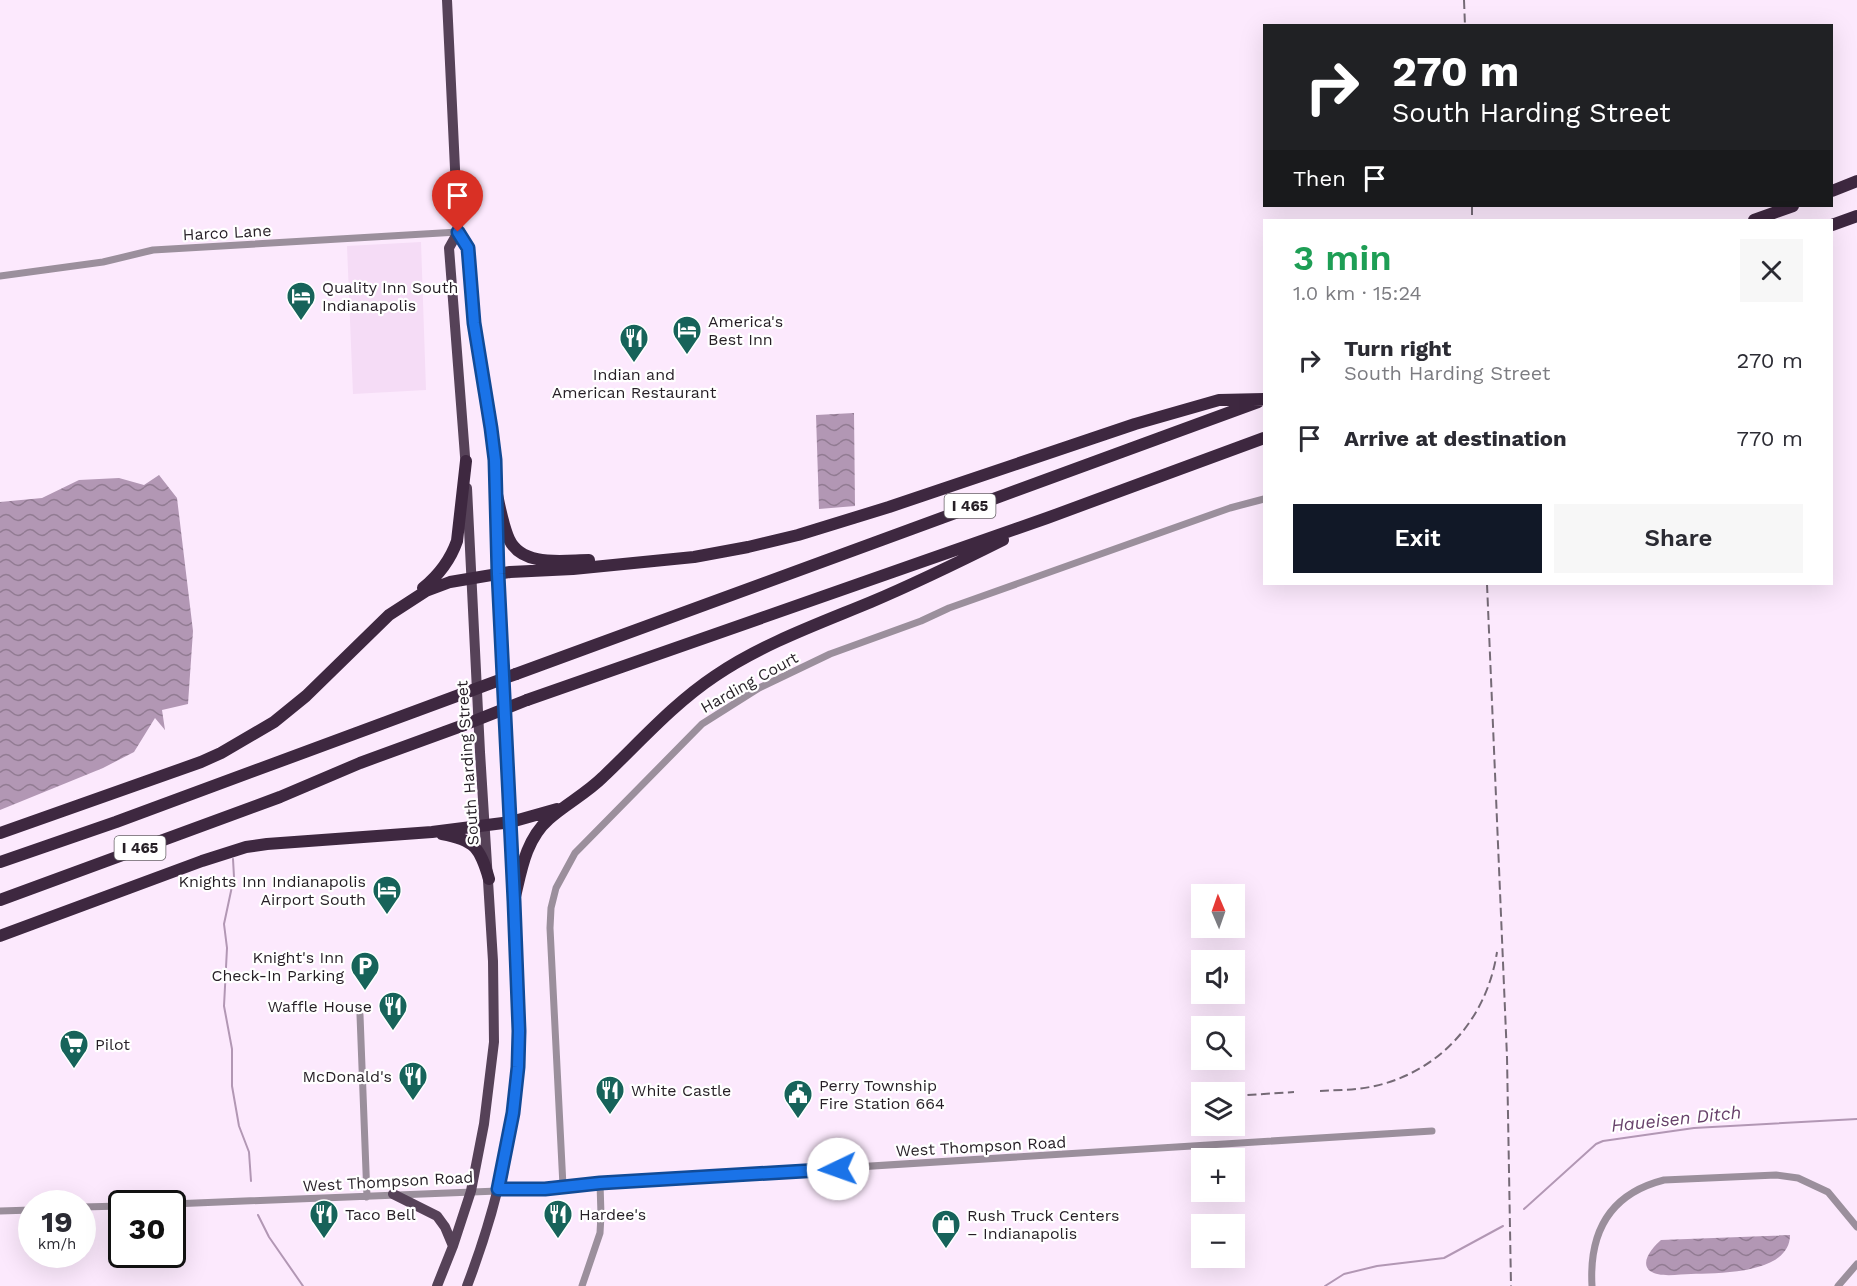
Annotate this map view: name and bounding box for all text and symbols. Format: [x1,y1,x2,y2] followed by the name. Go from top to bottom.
[1392,47,1519,96] text: 270 m
[1293,48,1371,126] icon: right
[1392,97,1671,129] text: South Harding Street
[1358,162,1391,195] icon: arrive
[1293,166,1346,191] text: Then
[432,170,483,232] pin
[441,179,474,212] icon: arrive
[182,221,272,244] street label: Harco Lane
[1293,237,1392,279] text: 3 min
[1740,239,1803,302] button: close
[322,278,458,315] place label: Quality Inn South Indianapolis
[285,280,317,322] hotel icon: Quality Inn South Indianapolis
[1293,281,1422,305] text: 1.0 km · 15:24
[708,312,783,349] place label: America's Best Inn
[671,314,703,356] hotel icon: America's Best Inn
[618,322,650,364] restaurant icon: Indian and American Restaurant
[1344,336,1451,361] text: Turn right
[1293,344,1326,377] icon: right
[1737,348,1803,373] text: 270 m
[1344,361,1550,385] text: South Harding Street
[552,365,717,402] place label: Indian and American Restaurant
[1293,422,1326,455] icon: arrive
[1344,426,1567,451] text: Arrive at destination
[1737,426,1803,451] text: 770 m
[944,494,996,518] road number: I 465
[1293,504,1542,573] button: Exit
[1554,504,1803,573] button: Share
[697,648,801,717] street label: Harding Court
[452,680,483,846] street label: South Harding Street
[114,836,166,860] road number: I 465
[178,872,366,909] place label: Knights Inn Indianapolis Airport South
[371,874,403,916] hotel icon: Knights Inn Indianapolis Airport South
[1191,884,1245,938] north arrow
[1191,884,1245,1268] map controls
[211,948,344,985] place label: Knight's Inn Check-In Parking
[349,950,381,992] parking icon: Knight's Inn Check-In Parking
[1191,950,1245,1004] button: sound
[377,990,409,1032] restaurant icon: Waffle House
[267,997,372,1016] place label: Waffle House
[1191,1016,1245,1070] button: search
[58,1028,90,1070] supermarket icon: Pilot
[95,1035,130,1054] place label: Pilot
[397,1060,429,1102] restaurant icon: McDonald's
[303,1067,392,1086] place label: McDonald's
[594,1074,626,1116] restaurant icon: White Castle
[819,1076,945,1113] place label: Perry Township Fire Station 664
[782,1078,814,1120] public building icon: Perry Township Fire Station 664
[631,1081,731,1100] place label: White Castle
[1191,1082,1245,1136] button: layers
[1610,1101,1742,1136] water label: Haueisen Ditch
[895,1133,1067,1160] street label: West Thompson Road
[806,1137,870,1201] position arrow
[1191,1148,1245,1202] button: +
[302,1168,474,1195] street label: West Thompson Road
[108,1190,186,1268] speed limit sign: 30
[308,1198,340,1240] restaurant icon: Taco Bell
[542,1198,574,1240] restaurant icon: Hardee's
[41,1204,73,1239] text: 19
[345,1205,416,1224] place label: Taco Bell
[579,1205,646,1224] place label: Hardee's
[967,1206,1119,1243] place label: Rush Truck Centers – Indianapolis
[930,1208,962,1250] shop icon: Rush Truck Centers – Indianapolis
[1191,1214,1245,1268] button: −
[38,1235,76,1253] text: km/h

